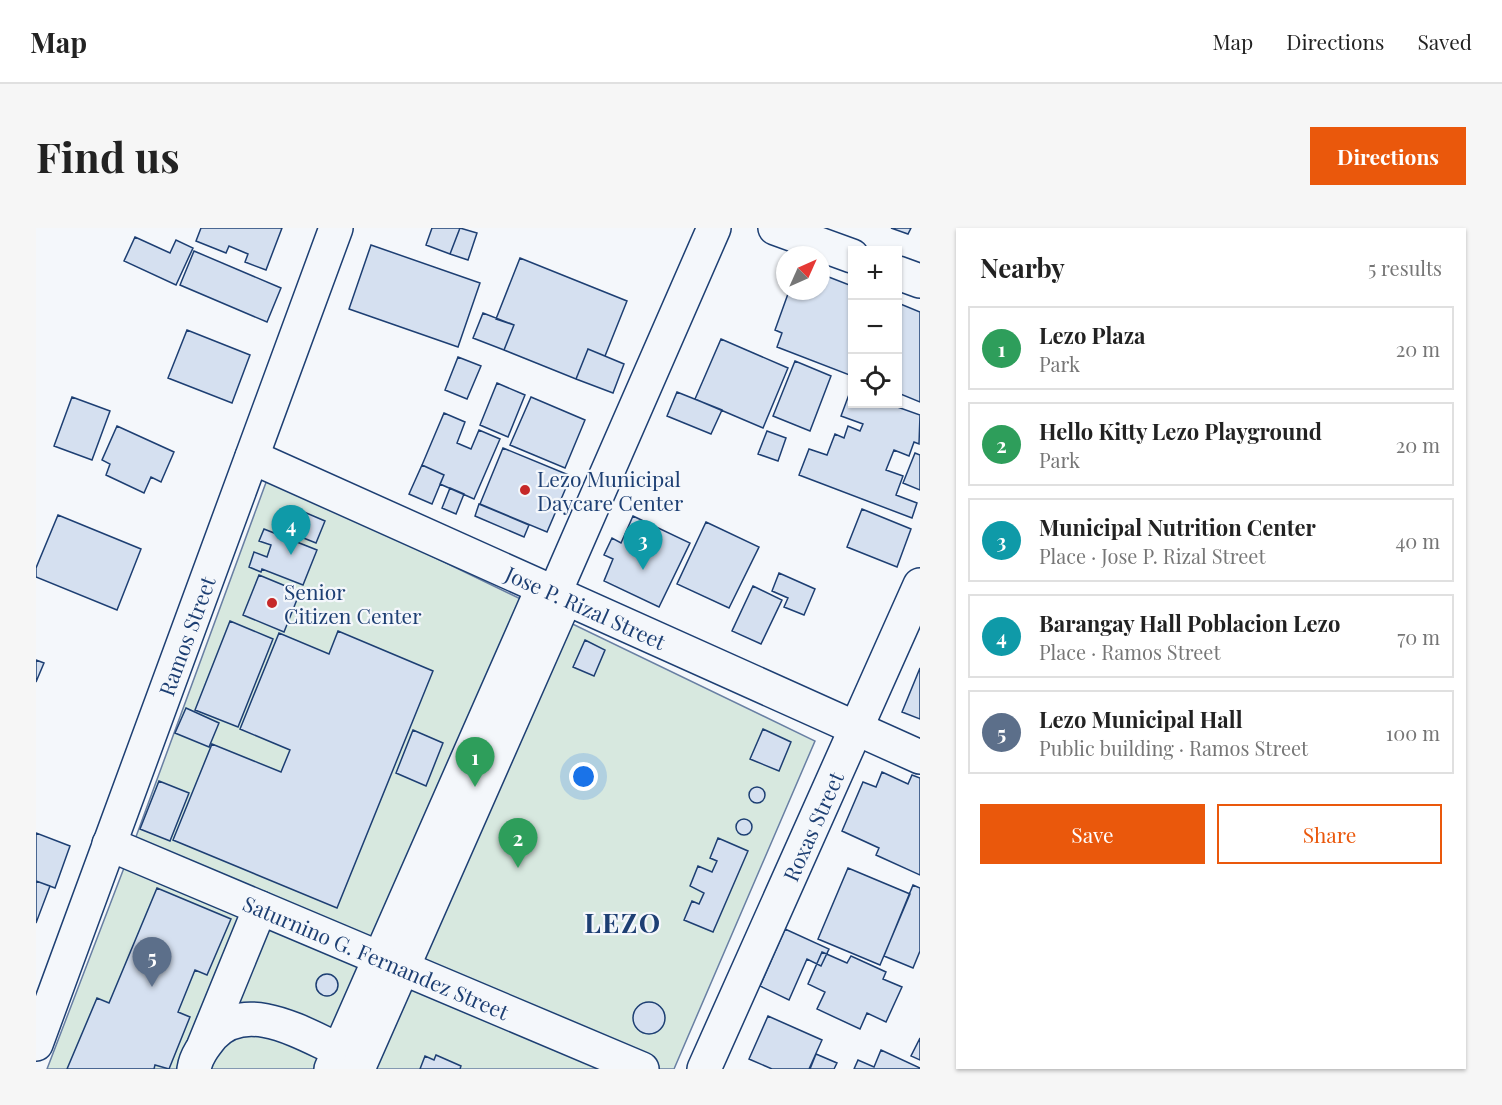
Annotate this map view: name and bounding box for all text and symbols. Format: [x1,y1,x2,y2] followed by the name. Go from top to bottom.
[30,23,87,60] text: Map
[1212,27,1253,55] text: Map
[1286,27,1384,55] text: Directions
[1417,27,1472,55] text: Saved
[1310,127,1466,185] button: Directions
[36,128,180,184] text: Find us
[776,246,830,300] north arrow
[848,246,902,408] map controls
[848,246,902,300] button: +
[980,250,1065,285] text: Nearby
[1368,254,1442,281] text: 5 results
[848,300,902,354] button: −
[1039,320,1145,350] text: Lezo Plaza
[998,335,1005,362] text: 1
[1396,335,1440,362] text: 20 m
[1039,350,1080,377] text: Park
[848,354,902,408] button: locate
[1039,416,1322,446] text: Hello Kitty Lezo Playground
[996,431,1007,458] text: 2
[1396,431,1440,458] text: 20 m
[1039,446,1080,473] text: Park
[537,464,684,516] place label: Lezo Municipal Daycare Center
[518,483,532,497] marker: Lezo Municipal Daycare Center
[272,506,310,555] pin: 4
[1039,512,1316,542] text: Municipal Nutrition Center
[624,520,662,570] pin: 3
[997,527,1006,554] text: 3
[1395,527,1440,554] text: 40 m
[1039,542,1265,569] text: Place · Jose P. Rizal Street
[501,558,671,655] street label: Jose P. Rizal Street
[151,572,221,699] street label: Ramos Street
[284,577,422,629] place label: Senior Citizen Center
[265,596,279,610] marker: Senior Citizen Center
[1039,608,1340,638] text: Barangay Hall Poblacion Lezo
[996,623,1007,650] text: 4
[1397,623,1440,650] text: 70 m
[1039,638,1221,665] text: Place · Ramos Street
[1039,704,1243,734] text: Lezo Municipal Hall
[997,719,1006,746] text: 5
[1386,719,1440,746] text: 100 m
[1039,734,1308,761] text: Public building · Ramos Street
[456,738,494,787] pin: 1
[569,762,598,791] your location
[776,766,849,885] street label: Roxas Street
[980,804,1205,864] button: Save
[1217,804,1442,864] button: Share
[498,818,538,868] pin: 2
[239,888,514,1025] street label: Saturnino G. Fernandez Street
[584,904,662,940] district label: LEZO
[132,938,172,987] pin: 5

